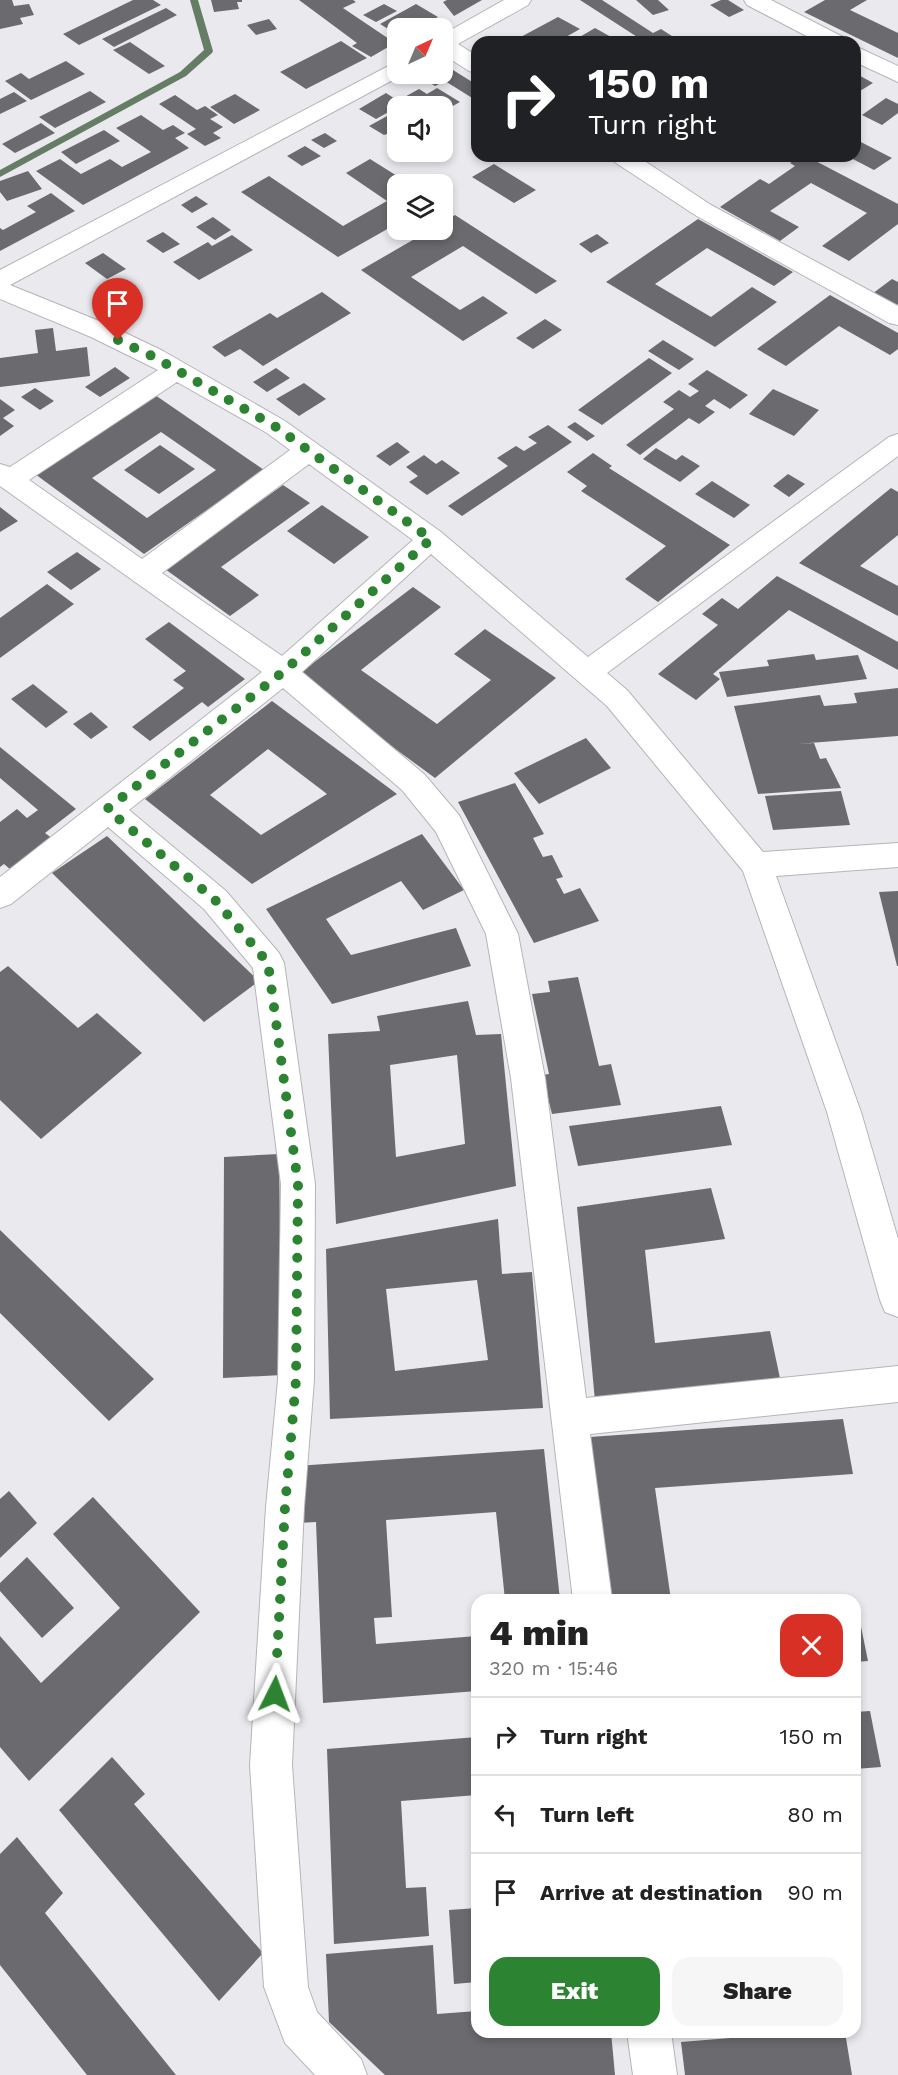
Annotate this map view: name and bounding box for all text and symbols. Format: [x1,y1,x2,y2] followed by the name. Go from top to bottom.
[387,18,453,84] north arrow
[387,18,453,240] map controls
[588,59,709,108] text: 150 m
[489,60,567,138] icon: right
[387,96,453,162] button: sound
[588,109,717,141] text: Turn right
[387,174,453,240] button: layers
[92,278,143,340] pin
[101,287,134,320] icon: arrive
[489,1612,589,1654] text: 4 min
[780,1614,843,1677] button: close
[489,1656,618,1680] text: 320 m · 15:46
[243,1662,307,1726] position arrow
[489,1720,522,1753] icon: right
[540,1724,647,1749] text: Turn right
[779,1724,843,1749] text: 150 m
[489,1798,522,1831] icon: left
[540,1802,634,1827] text: Turn left
[787,1802,843,1827] text: 80 m
[489,1876,522,1909] icon: arrive
[540,1880,763,1905] text: Arrive at destination
[787,1880,843,1905] text: 90 m
[489,1957,660,2026] button: Exit
[672,1957,843,2026] button: Share

